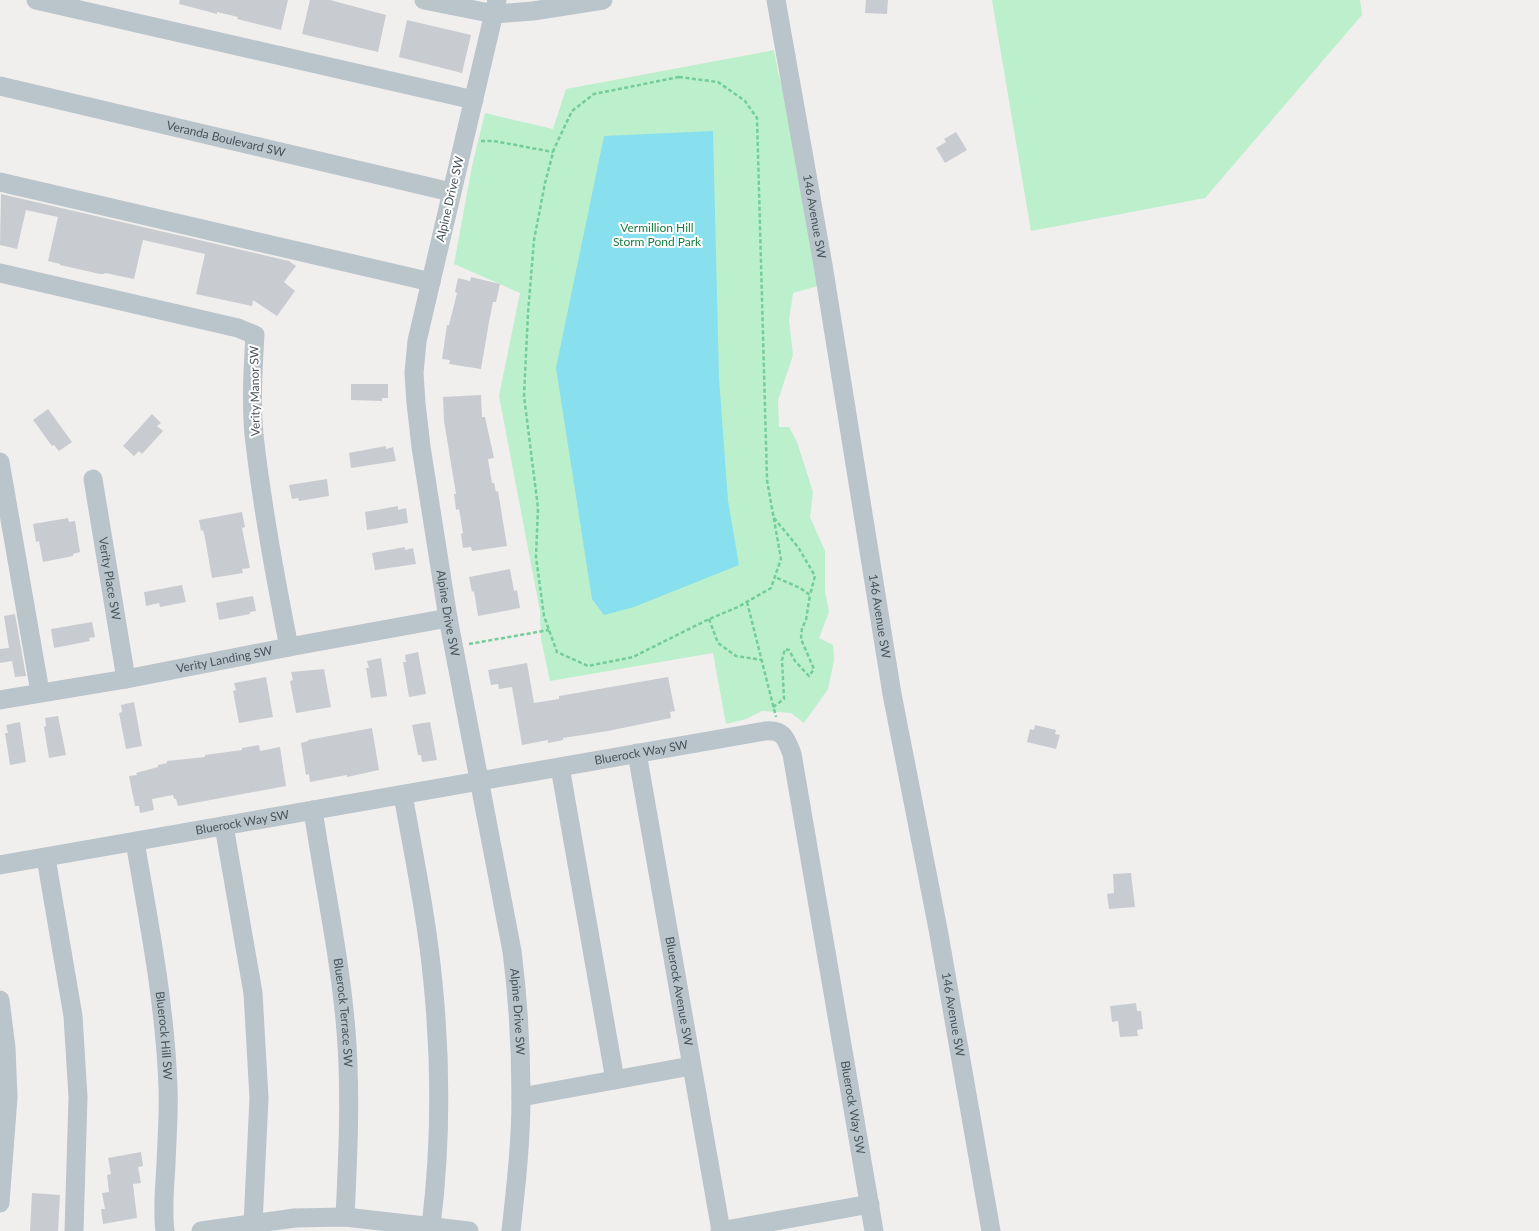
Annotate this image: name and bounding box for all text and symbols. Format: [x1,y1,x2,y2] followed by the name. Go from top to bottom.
[165,117,287,160] street label: Veranda Boulevard SW
[432,154,467,243] street label: Alpine Drive SW
[800,173,830,260] street label: 146 Avenue SW
[613,220,702,249] park label: Vermillion Hill Storm Pond Park
[246,345,263,436] street label: Verity Manor SW
[96,536,124,622] street label: Verity Place SW
[434,569,463,658] street label: Alpine Drive SW
[866,573,894,660] street label: 146 Avenue SW
[175,642,274,676] street label: Verity Landing SW
[593,737,690,768] street label: Bluerock Way SW
[194,806,291,838] street label: Bluerock Way SW
[662,935,696,1048] street label: Bluerock Avenue SW
[330,957,356,1068] street label: Bluerock Terrace SW
[507,967,528,1056] street label: Alpine Drive SW
[939,971,968,1058] street label: 146 Avenue SW
[153,990,176,1081] street label: Bluerock Hill SW
[838,1059,869,1156] street label: Bluerock Way SW

